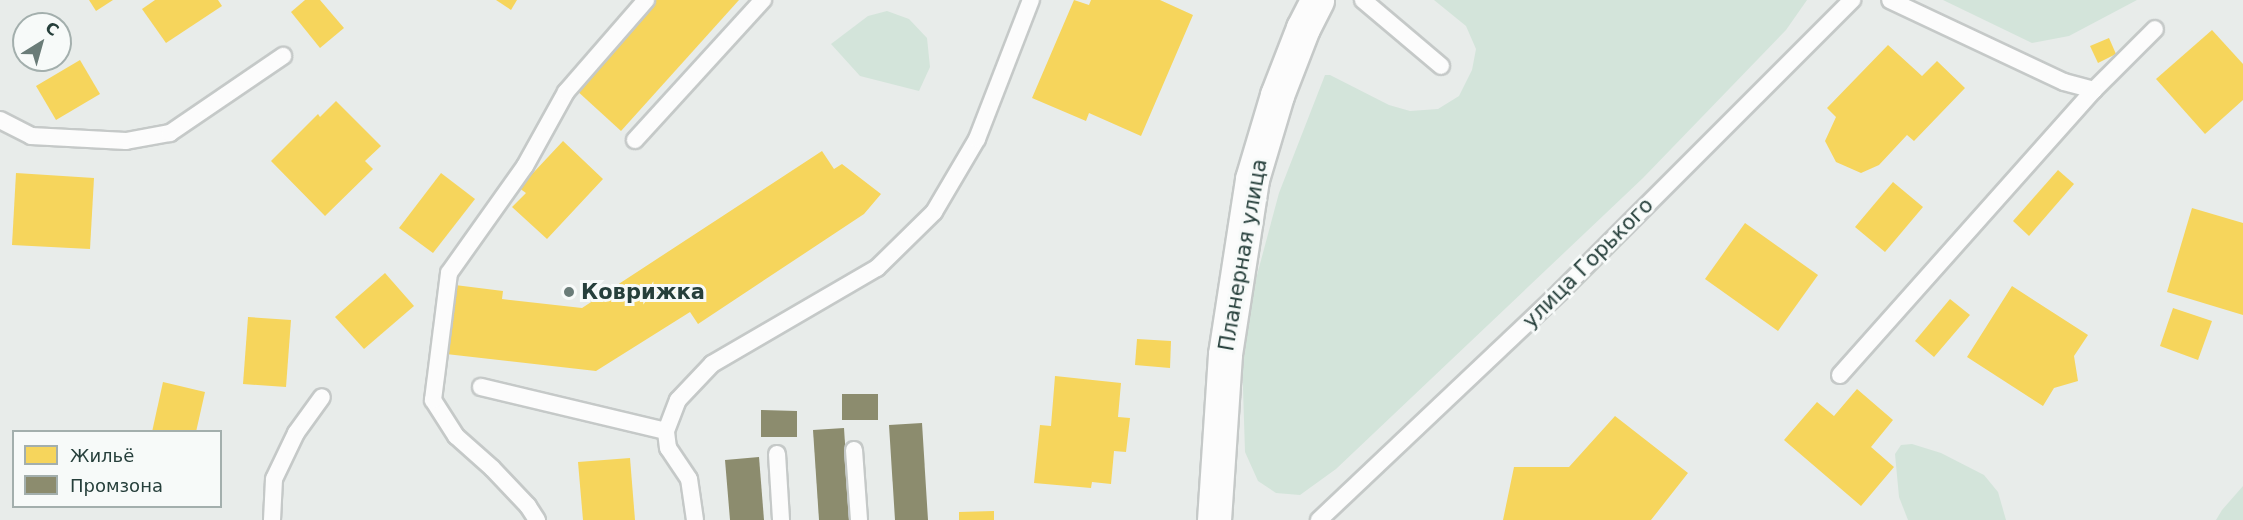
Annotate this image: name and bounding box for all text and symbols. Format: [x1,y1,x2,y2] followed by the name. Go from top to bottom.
[12,12,72,72] north arrow
[42,18,62,40] text: С
[1214,157,1272,353] street label: Планерная улица
[1518,193,1658,333] street label: улица Горького
[581,279,705,305] place label: Коврижка
[562,285,576,299] marker: Коврижка
[12,430,222,508] legend
[70,445,134,466] text: Жильё
[70,475,163,496] text: Промзона

